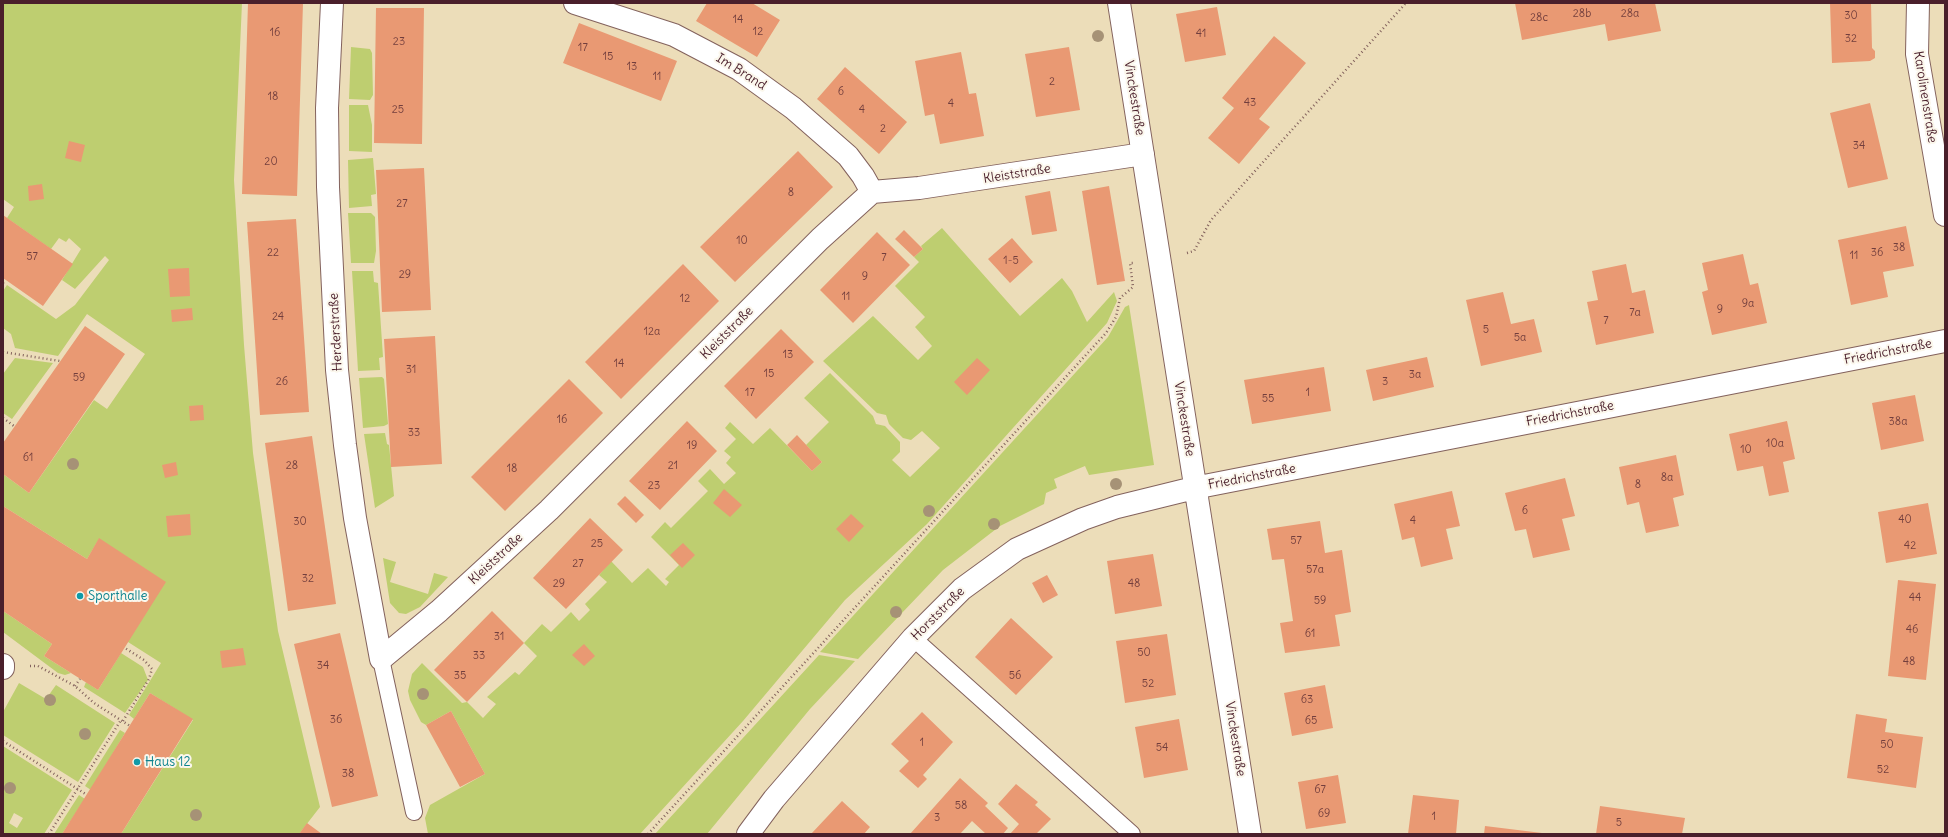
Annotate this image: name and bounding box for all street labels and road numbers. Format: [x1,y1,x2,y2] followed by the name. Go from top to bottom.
[713,50,769,94] street label: Im Brand
[1910,50,1940,144] street label: Karolinenstraße
[1120,59,1148,137] street label: Vinckestraße
[982,161,1052,187] street label: Kleiststraße
[326,293,346,371] street label: Herderstraße
[697,303,757,363] street label: Kleiststraße
[1843,336,1933,368] street label: Friedrichstraße
[1170,380,1198,458] street label: Vinckestraße
[1525,398,1615,430] street label: Friedrichstraße
[1207,461,1297,493] street label: Friedrichstraße
[466,530,526,588] street label: Kleiststraße
[908,584,968,644] street label: Horststraße
[1221,700,1249,778] street label: Vinckestraße

